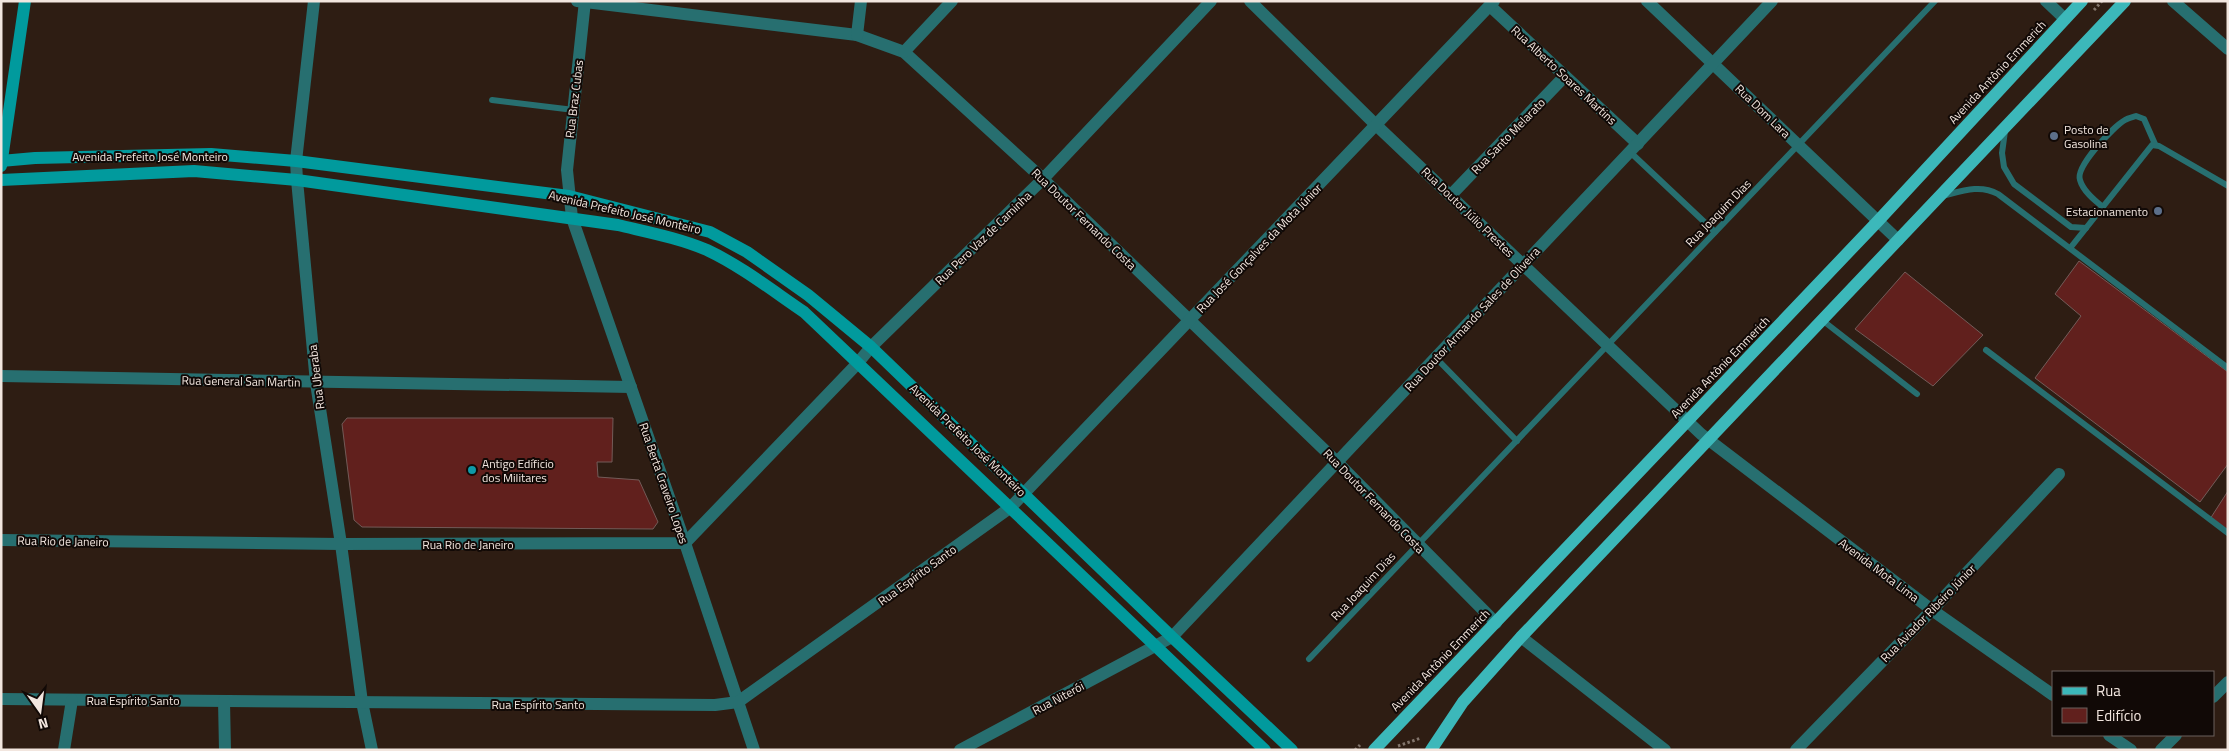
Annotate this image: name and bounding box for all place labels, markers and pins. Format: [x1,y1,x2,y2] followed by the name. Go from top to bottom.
[2064,120,2109,153] place label: Posto de Gasolina
[2048,130,2060,142] marker: Posto de Gasolina
[2066,202,2148,221] place label: Estacionamento
[2152,205,2164,217] marker: Estacionamento
[482,454,554,487] place label: Antigo Edíficio dos Militares
[466,464,478,476] marker: Antigo Edíficio dos Militares

